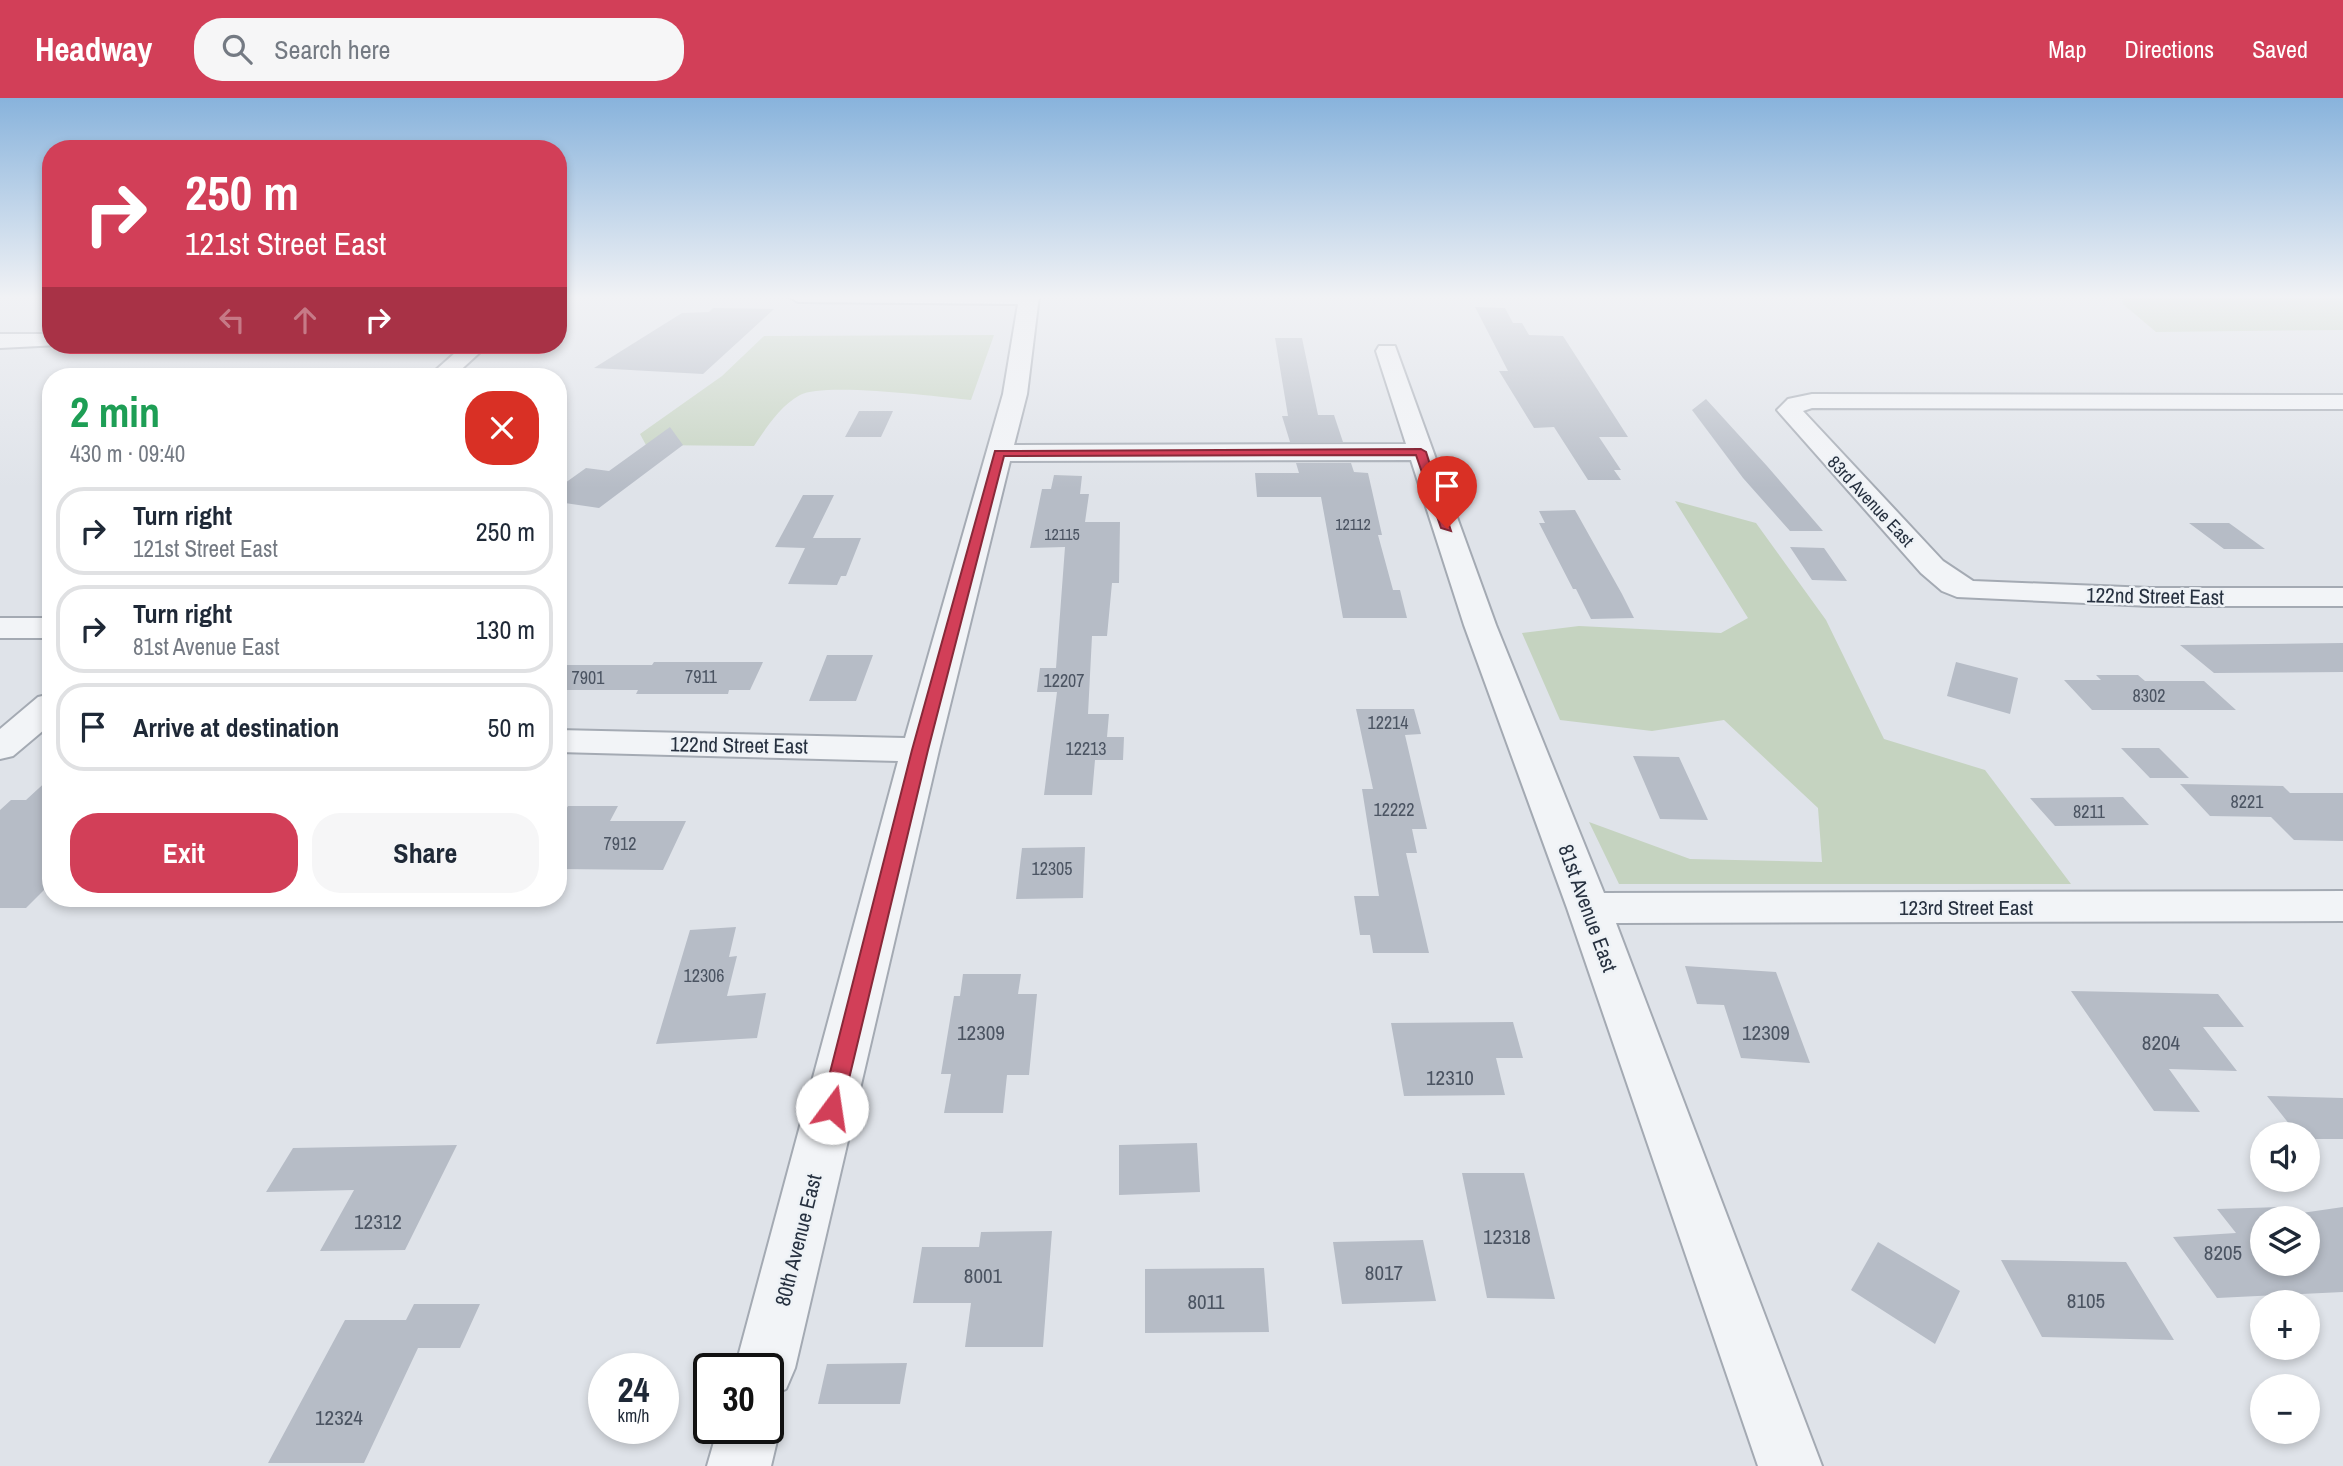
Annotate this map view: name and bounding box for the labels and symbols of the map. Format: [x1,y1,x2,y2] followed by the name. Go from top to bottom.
[1822,450,1920,552] street label: 83rd Avenue East
[1417,456,1477,528] pin
[1335,513,1371,535] house number: 12112
[1044,523,1080,545] house number: 12115
[2086,580,2224,612] street label: 122nd Street East
[685,664,718,689] house number: 7911
[572,665,605,690] house number: 7901
[1043,668,1085,693] house number: 12207
[2133,683,2165,708] house number: 8302
[1367,710,1409,735] house number: 12214
[670,729,808,761] street label: 122nd Street East
[1065,736,1107,761] house number: 12213
[2231,789,2264,814] house number: 8221
[1373,797,1415,822] house number: 12222
[2073,799,2106,824] house number: 8211
[604,831,636,856] house number: 7912
[1552,840,1625,976] street label: 81st Avenue East
[1031,856,1073,881] house number: 12305
[1899,893,2033,922] street label: 123rd Street East
[683,963,725,988] house number: 12306
[957,1018,1005,1047] house number: 12309
[1742,1018,1790,1047] house number: 12309
[2142,1028,2181,1057] house number: 8204
[1426,1063,1474,1092] house number: 12310
[795,1071,869,1145] position arrow
[768,1171,828,1309] street label: 80th Avenue East
[354,1207,402,1236] house number: 12312
[1483,1222,1531,1251] house number: 12318
[2204,1238,2242,1267] house number: 8205
[1365,1258,1403,1287] house number: 8017
[964,1261,1003,1290] house number: 8001
[2067,1286,2105,1315] house number: 8105
[1187,1287,1225,1316] house number: 8011
[693,1353,784,1444] speed limit sign: 30
[315,1403,363,1432] house number: 12324

